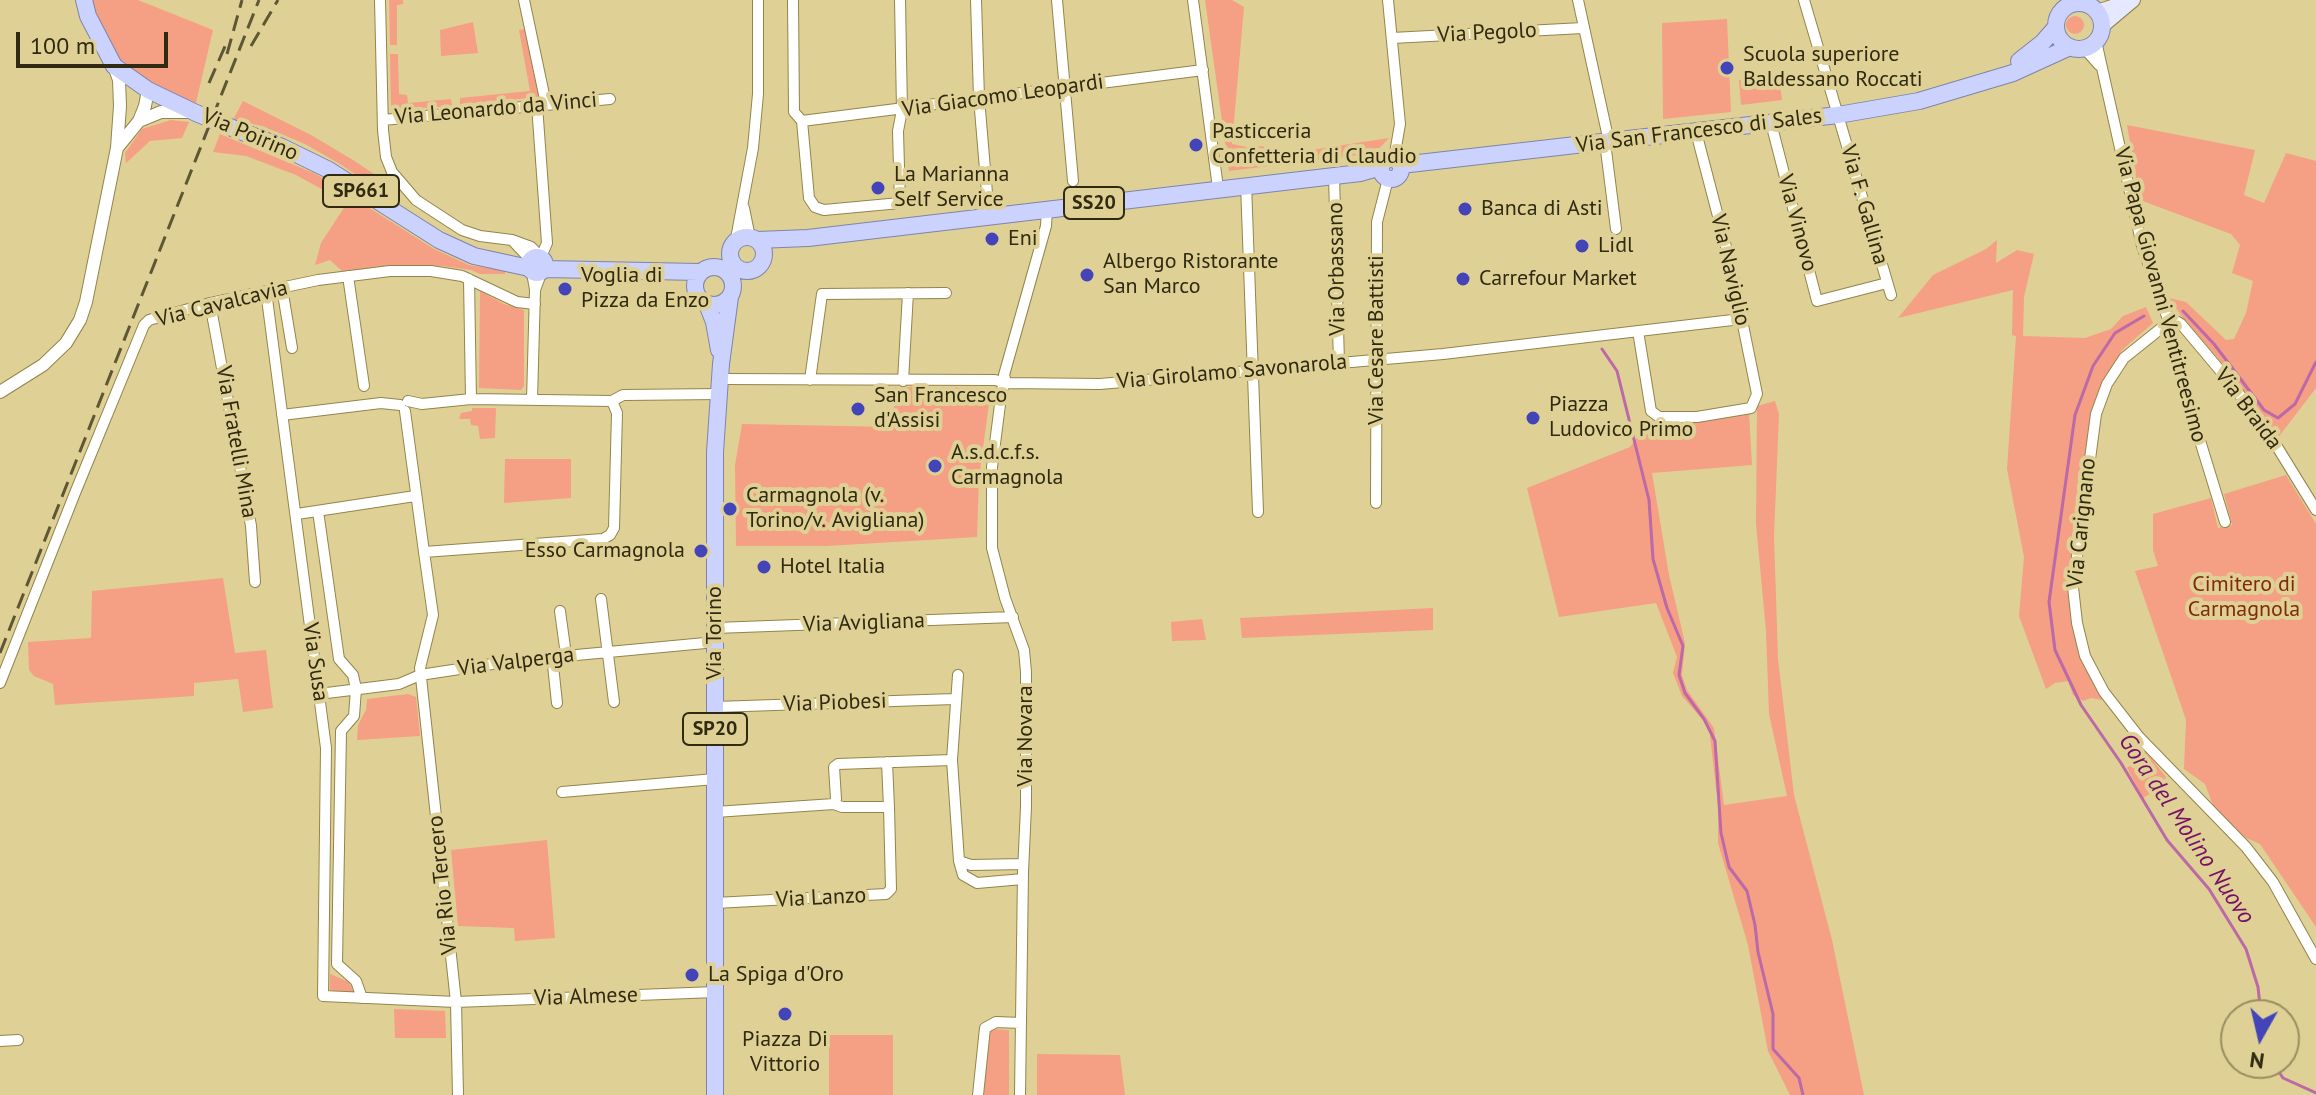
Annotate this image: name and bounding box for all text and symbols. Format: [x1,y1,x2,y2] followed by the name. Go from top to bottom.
[20,16,172,66] scale bar
[1437,17,1537,49] street label: Via Pegolo
[30,30,95,61] text: 100 m
[1743,42,1923,94] place label: Scuola superiore Baldessano Roccati
[1718,59,1736,77] marker: Scuola superiore Baldessano Roccati
[901,69,1105,123] street label: Via Giacomo Leopardi
[394,87,598,131] street label: Via Leonardo da Vinci
[198,103,302,167] street label: Via Poirino
[1575,103,1823,159] street label: Via San Francesco di Sales
[1212,119,1416,170] place label: Pasticceria Confetteria di Claudio
[1187,136,1205,154] marker: Pasticceria Confetteria di Claudio
[1834,142,1894,268] street label: Via F. Gallina
[2108,145,2212,445] street label: Via Papa Giovanni Ventitreesimo
[894,162,1009,214] place label: La Marianna Self Service
[1771,172,1823,274] street label: Via Vinovo
[323,175,399,207] road number: SP661
[869,179,887,197] marker: La Marianna Self Service
[1064,187,1124,219] road number: SS20
[1481,196,1603,222] place label: Banca di Asti
[1456,200,1474,218] marker: Banca di Asti
[1323,202,1351,336] street label: Via Orbassano
[1704,212,1756,328] street label: Via Naviglio
[1008,226,1038,252] place label: Eni
[983,230,1001,248] marker: Eni
[1598,233,1634,259] place label: Lidl
[1573,237,1591,255] marker: Lidl
[1103,249,1278,300] place label: Albergo Ristorante San Marco
[1364,255,1390,425] street label: Via Cesare Battisti
[581,263,709,314] place label: Voglia di Pizza da Enzo
[1078,266,1096,284] marker: Albergo Ristorante San Marco
[1479,266,1637,292] place label: Carrefour Market
[1454,270,1472,288] marker: Carrefour Market
[154,275,290,333] street label: Via Cavalcavia
[556,280,574,298] marker: Voglia di Pizza da Enzo
[1116,349,1348,395] street label: Via Girolamo Savonarola
[2209,363,2287,455] street label: Via Braida
[210,364,262,520] street label: Via Fratelli Mina
[874,383,1007,434] place label: San Francesco d'Assisi
[1549,392,1693,444] place label: Piazza Ludovico Primo
[849,400,867,418] marker: San Francesco d'Assisi
[1524,409,1542,427] marker: Piazza Ludovico Primo
[951,440,1063,492] place label: A.s.d.c.f.s. Carmagnola
[926,457,944,475] marker: A.s.d.c.f.s. Carmagnola
[2062,457,2102,589] street label: Via Carignano
[746,483,925,534] place label: Carmagnola (v. Torino/v. Avigliana)
[721,500,739,518] marker: Carmagnola (v. Torino/v. Avigliana)
[525,538,685,564] place label: Esso Carmagnola
[692,542,710,560] marker: Esso Carmagnola
[780,554,885,580] place label: Hotel Italia
[755,558,773,576] marker: Hotel Italia
[2188,572,2300,624] park label: Cimitero di Carmagnola
[702,586,728,680] street label: Via Torino
[803,608,925,638] street label: Via Avigliana
[296,621,334,703] street label: Via Susa
[456,642,576,682] street label: Via Valperga
[1013,685,1039,787] street label: Via Novara
[783,688,887,718] street label: Via Piobesi
[683,713,747,745] road number: SP20
[2112,728,2260,930] water label: Gora del Molino Nuovo
[423,814,463,956] street label: Via Rio Tercero
[775,882,867,914] street label: Via Lanzo
[708,962,844,988] place label: La Spiga d'Oro
[683,966,701,984] marker: La Spiga d'Oro
[534,982,638,1012] street label: Via Almese
[2220,999,2300,1079] north arrow
[776,1005,794,1023] marker: Piazza Di Vittorio
[742,1027,828,1078] place label: Piazza Di Vittorio
[2248,1046,2266,1076] text: N

